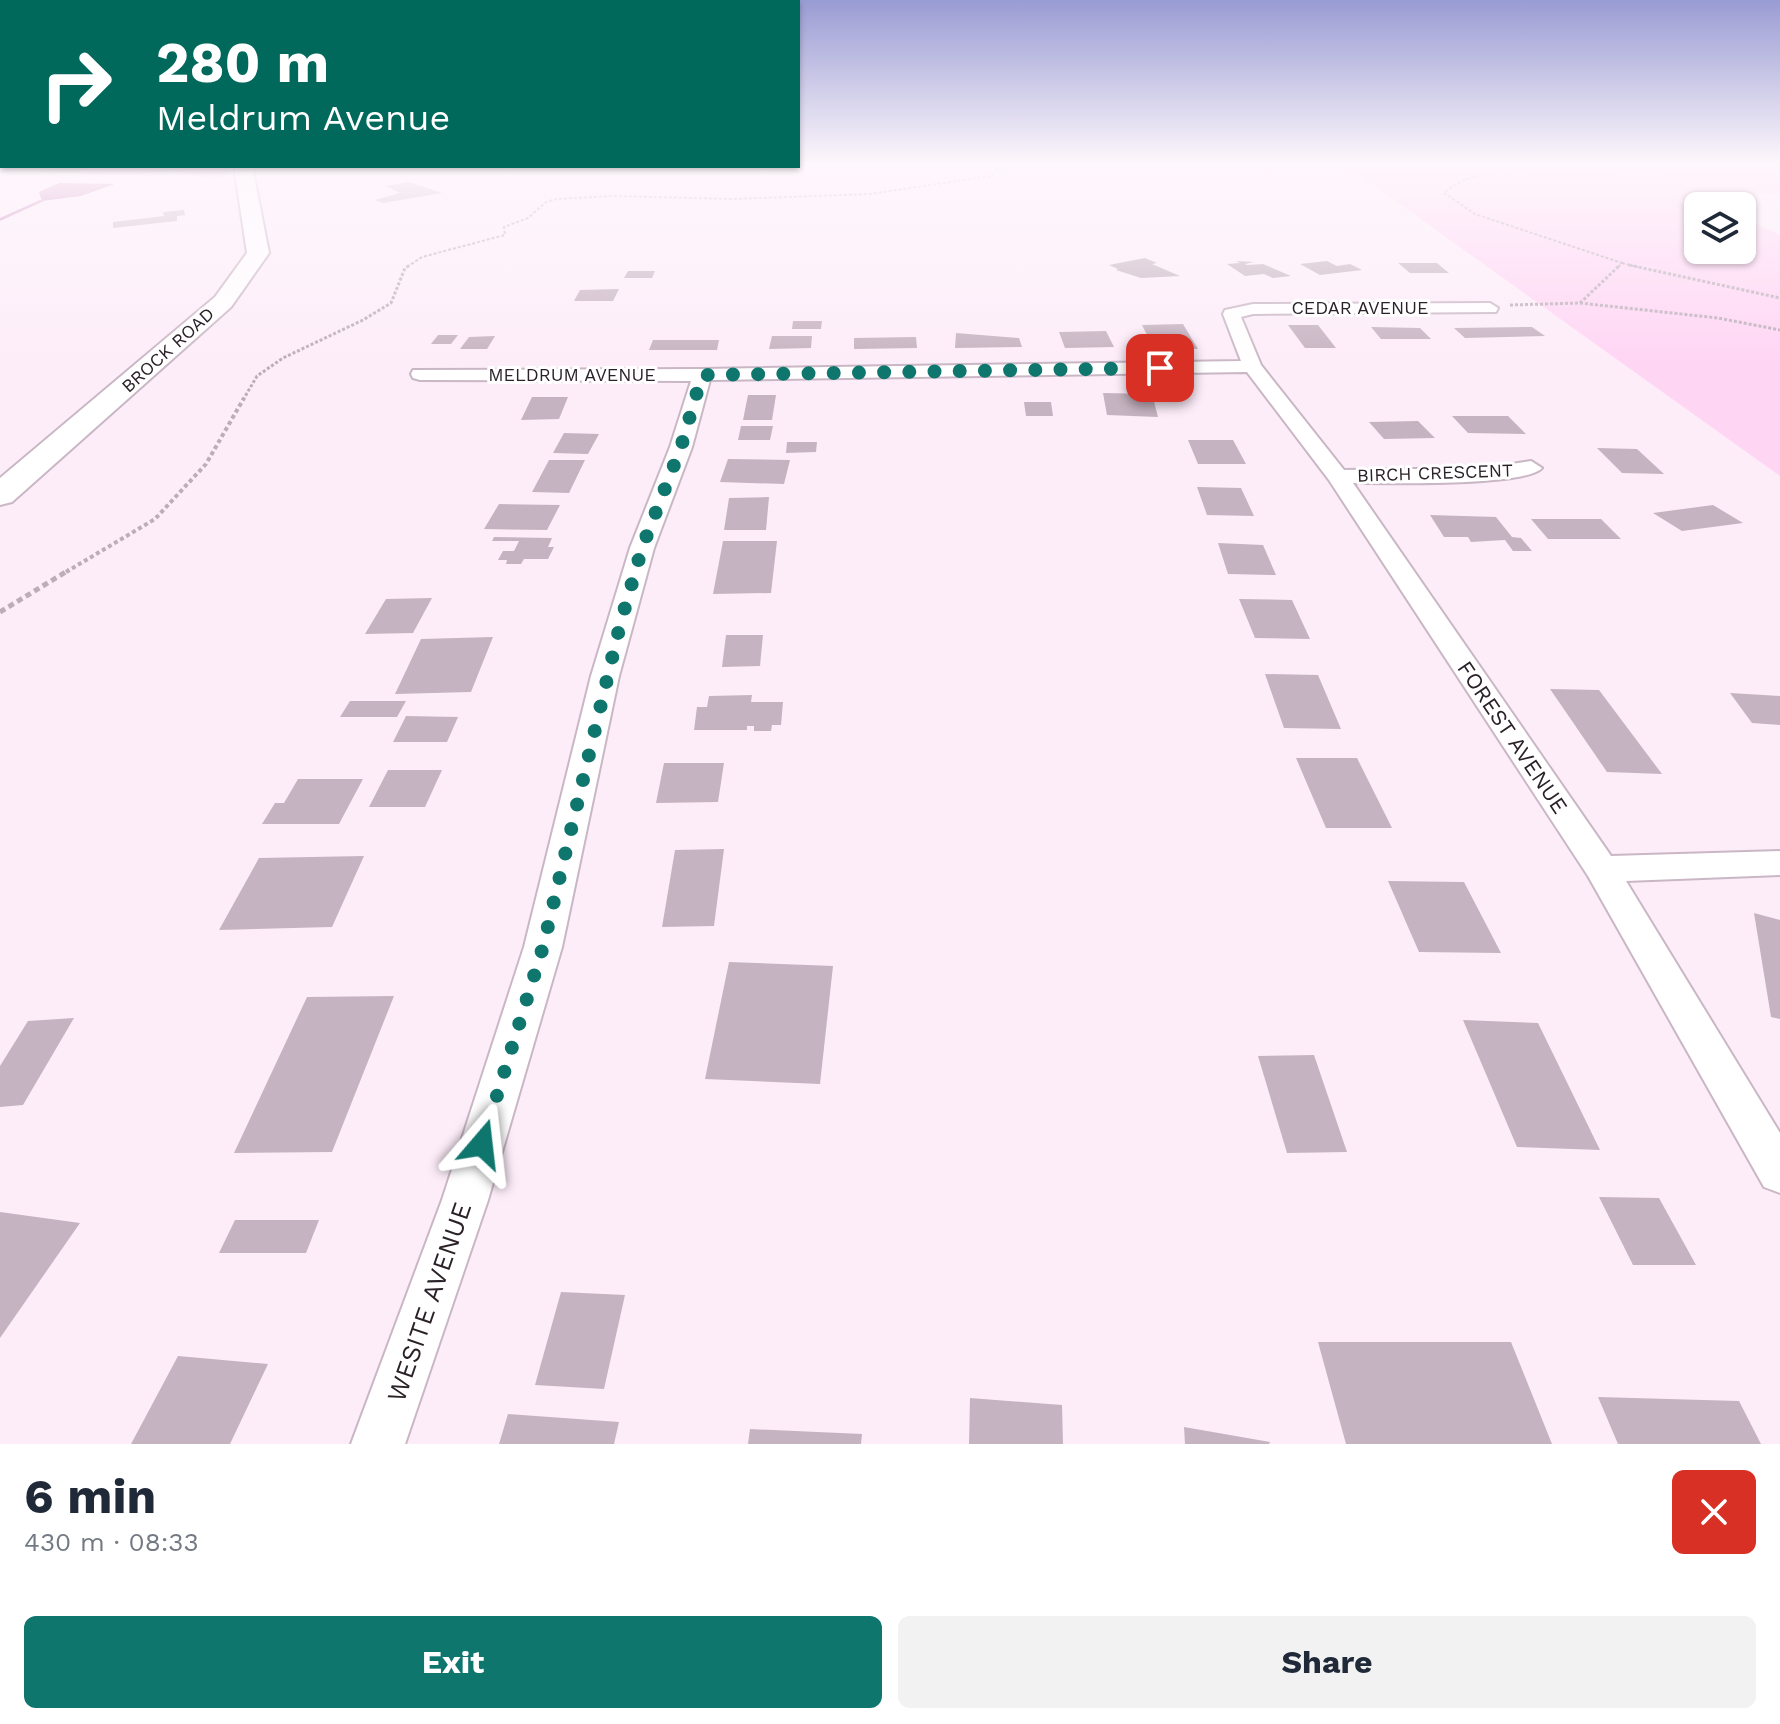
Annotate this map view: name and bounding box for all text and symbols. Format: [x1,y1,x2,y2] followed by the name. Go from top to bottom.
[156,30,329,96] text: 280 m
[24,32,128,136] icon: right
[156,97,450,139] text: Meldrum Avenue
[1684,192,1756,264] map controls
[1684,192,1756,264] button: layers
[1291,297,1429,318] street label: CEDAR AVENUE
[117,303,218,397] street label: BROCK ROAD
[1126,334,1194,402] pin
[1138,346,1182,390] icon: arrive
[488,364,656,385] street label: MELDRUM AVENUE
[1357,459,1513,486] street label: BIRCH CRESCENT
[1452,656,1573,818] street label: FOREST AVENUE
[440,1102,524,1186] position arrow
[381,1198,477,1406] street label: WESITE AVENUE
[24,1468,156,1525] text: 6 min
[1672,1470,1756,1554] button: close
[24,1527,199,1557] text: 430 m · 08:33
[24,1616,882,1708] button: Exit
[898,1616,1756,1708] button: Share

